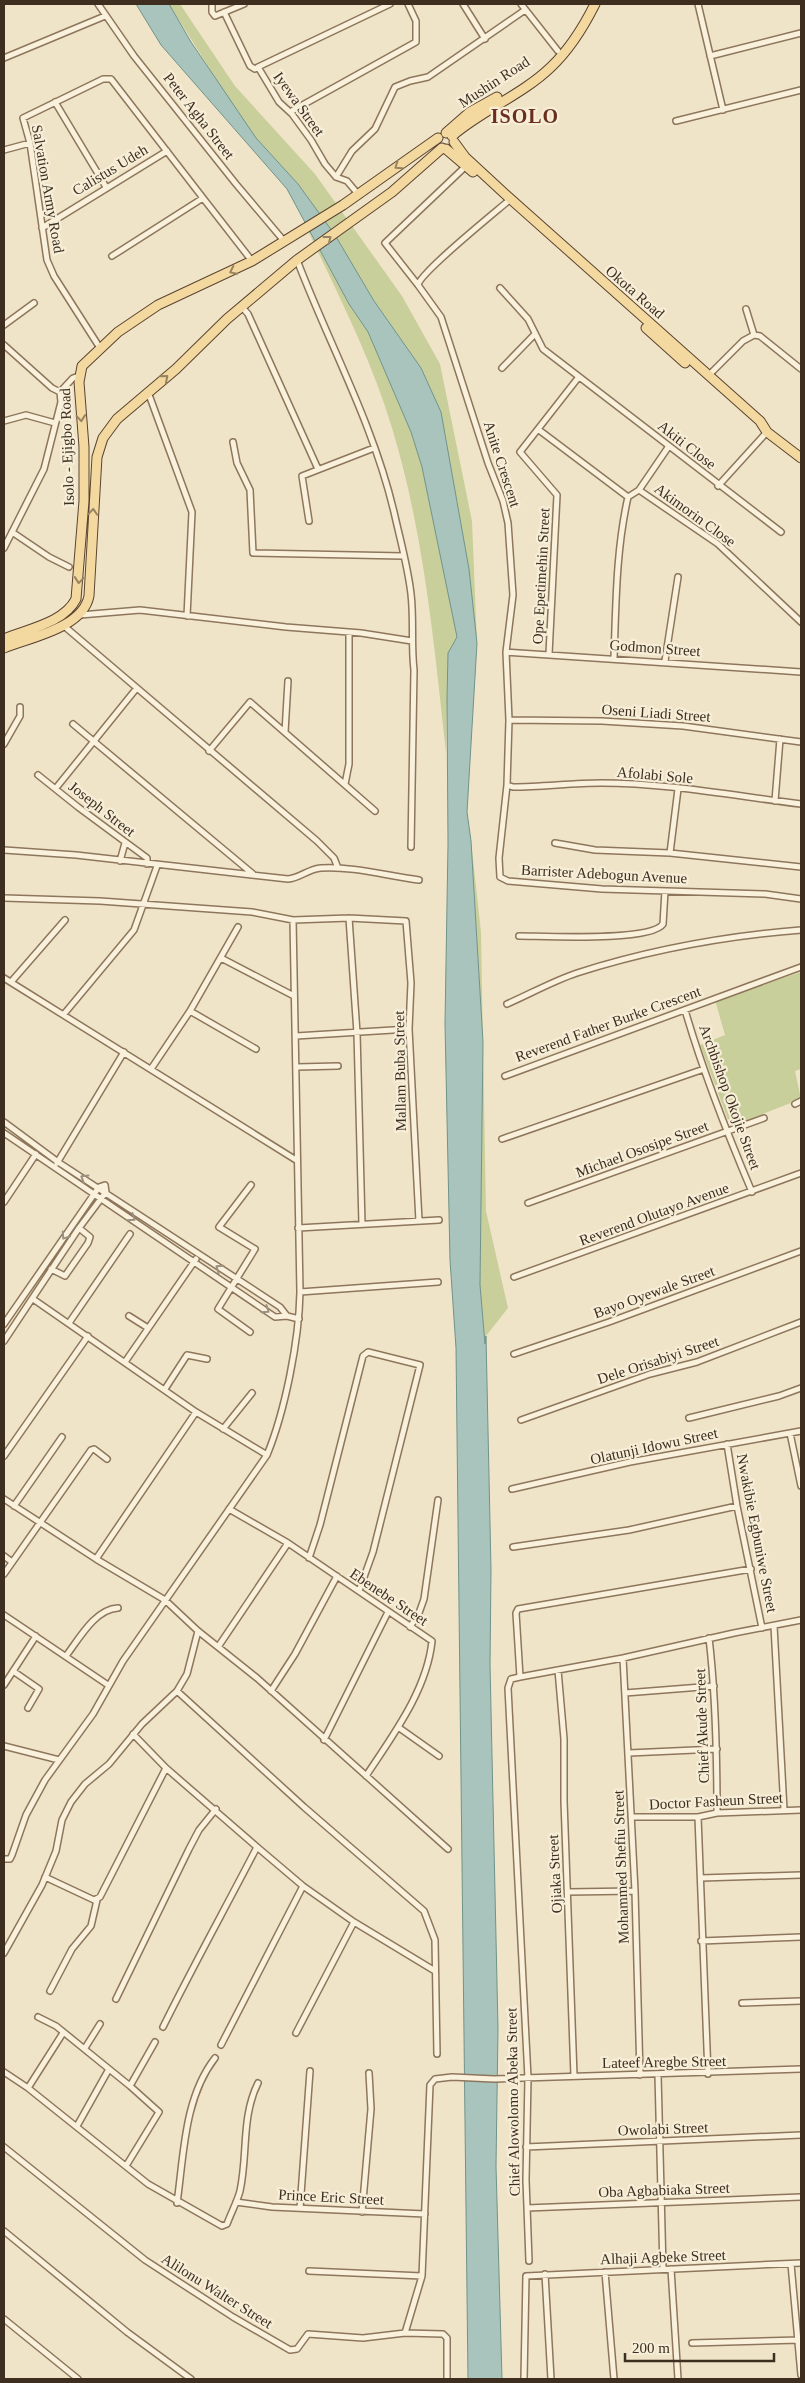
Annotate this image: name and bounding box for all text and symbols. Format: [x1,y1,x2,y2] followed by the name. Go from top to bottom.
[456,53,533,111] street label: Mushin Road
[270,69,328,140] street label: Iyewa Street
[160,70,238,163] street label: Peter Agha Street
[491,105,559,127] district label: ISOLO
[29,124,67,255] street label: Salvation Army Road
[70,141,151,199] street label: Calistus Udeh
[394,160,404,169] one-way arrow
[322,236,332,245] one-way arrow
[603,262,668,322] street label: Okota Road
[229,265,238,275] one-way arrow
[159,375,168,383] one-way arrow
[57,387,77,506] street label: Isolo - Ejigbo Road
[76,414,87,422] one-way arrow
[655,418,719,473] street label: Akiti Close
[481,419,524,510] street label: Anite Crescent
[651,480,739,550] street label: Akimorin Close
[529,507,553,645] street label: Ope Epetimehin Street
[88,508,99,516] one-way arrow
[74,577,85,585] one-way arrow
[609,637,702,659] street label: Godmon Street
[601,701,712,725] street label: Oseni Liadi Street
[616,764,694,786] street label: Afolabi Sole
[66,778,139,840] street label: Joseph Street
[521,862,688,886] street label: Barrister Adebogun Avenue
[513,983,704,1065] street label: Reverend Father Burke Crescent
[391,1010,409,1132] street label: Mallam Buba Street
[696,1022,764,1173] street label: Archbishop Okojie Street
[574,1117,711,1180] street label: Michael Ososipe Street
[80,1174,89,1184] one-way arrow
[577,1179,731,1249] street label: Reverend Olutayo Avenue
[126,1212,135,1221] one-way arrow
[61,1231,71,1240] one-way arrow
[591,1262,717,1321] street label: Bayo Oyewale Street
[215,1265,225,1274] one-way arrow
[260,1304,269,1313] one-way arrow
[595,1333,721,1387] street label: Dele Orisabiyi Street
[589,1424,720,1467] street label: Olatunji Idowu Street
[734,1452,780,1615] street label: Nwakibie Egbuniwe Street
[347,1565,432,1629] street label: Ebenebe Street
[692,1667,712,1784] street label: Chief Akude Street
[610,1789,632,1944] street label: Mohammed Shefiu Street
[649,1789,784,1812] street label: Doctor Fasheun Street
[545,1833,565,1914] street label: Ojiaka Street
[503,2007,523,2196] street label: Chief Alowolomo Abeka Street
[602,2053,727,2071] street label: Lateef Aregbe Street
[618,2119,709,2139] street label: Owolabi Street
[598,2180,731,2200] street label: Oba Agbabiaka Street
[278,2186,385,2208] street label: Prince Eric Street
[600,2247,727,2267] street label: Alhaji Agbeke Street
[159,2250,276,2332] street label: Alilonu Walter Street
[625,2330,774,2362] scale bar
[632,2340,670,2356] text: 200 m

